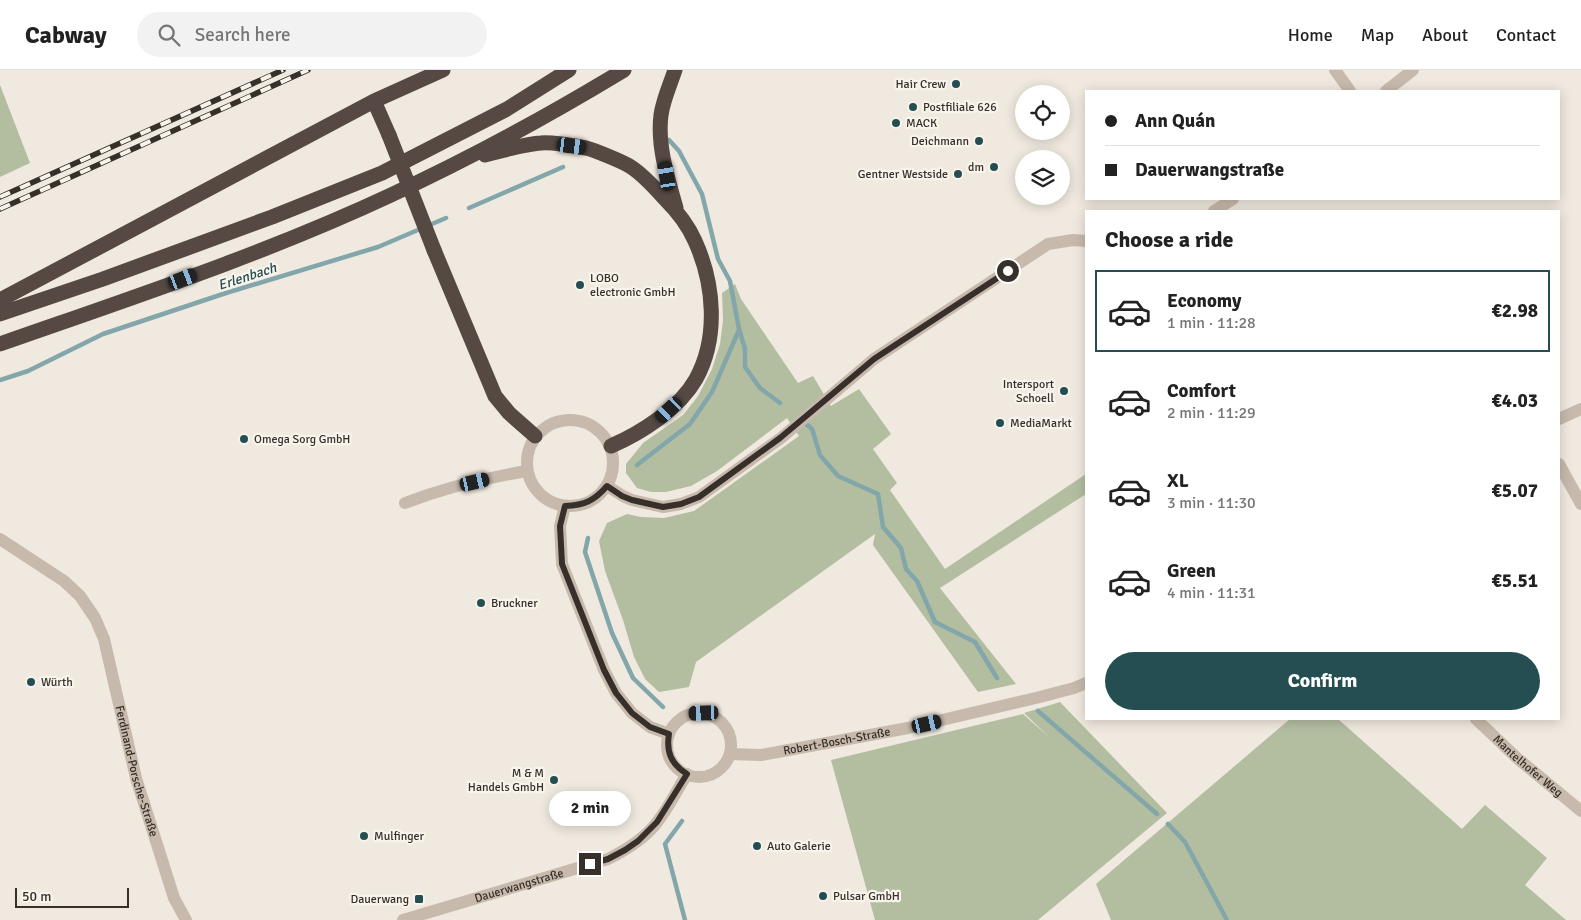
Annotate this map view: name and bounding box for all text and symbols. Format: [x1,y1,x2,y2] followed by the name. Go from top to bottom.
[137,12,487,57] search box
[25,20,107,50] text: Cabway
[155,21,183,49] icon: search
[195,23,291,47] text: Search here
[1288,24,1333,46] text: Home
[1361,24,1394,46] text: Map
[1422,24,1468,46] text: About
[1496,24,1556,46] text: Contact
[896,77,946,92] place label: Hair Crew
[950,78,962,90] marker: Hair Crew
[1015,85,1070,205] map controls
[1015,85,1070,140] button: locate
[923,100,997,115] place label: Postfiliale 626
[907,101,919,113] marker: Postfiliale 626
[1135,109,1215,133] text: Ann Quán
[906,116,937,131] place label: MACK
[890,117,902,129] marker: MACK
[911,134,969,149] place label: Deichmann
[973,135,985,147] marker: Deichmann
[556,137,587,155] car
[1015,150,1070,205] button: layers
[1135,158,1284,182] text: Dauerwangstraße
[657,160,676,192] car
[968,160,984,175] place label: dm
[988,161,1000,173] marker: dm
[858,167,948,182] place label: Gentner Westside
[952,168,964,180] marker: Gentner Westside
[1105,226,1233,253] text: Choose a ride
[216,259,279,294] water label: Erlenbach
[997,260,1019,282] route start
[166,267,199,291] car
[590,271,676,300] place label: LOBO electronic GmbH
[574,279,586,291] marker: LOBO electronic GmbH
[1107,289,1152,334] icon: car
[1167,289,1241,313] text: Economy
[1492,299,1538,323] text: €2.98
[1167,313,1256,333] text: 1 min · 11:28
[1003,377,1054,406] place label: Intersport Schoell
[1107,379,1152,424] icon: car
[1167,379,1236,403] text: Comfort
[1058,385,1070,397] marker: Intersport Schoell
[1492,389,1538,413] text: €4.03
[652,394,685,426] car
[1167,403,1256,423] text: 2 min · 11:29
[1010,416,1072,431] place label: MediaMarkt
[994,417,1006,429] marker: MediaMarkt
[254,432,350,447] place label: Omega Sorg GmbH
[238,433,250,445] marker: Omega Sorg GmbH
[1107,469,1152,514] icon: car
[1167,469,1189,493] text: XL
[458,471,491,493] car
[1492,479,1538,503] text: €5.07
[1167,493,1256,513] text: 3 min · 11:30
[1107,559,1152,604] icon: car
[1167,559,1216,583] text: Green
[1492,569,1538,593] text: €5.51
[1167,583,1256,603] text: 4 min · 11:31
[491,596,538,611] place label: Bruckner
[475,597,487,609] marker: Bruckner
[1105,652,1540,710] button: Confirm
[41,675,73,690] place label: Würth
[25,676,37,688] marker: Würth
[112,704,161,839] street label: Ferdinand-Porsche-Straße
[688,705,719,721] car
[910,713,943,735] car
[782,724,892,759] street label: Robert-Bosch-Straße
[1489,732,1566,801] street label: Mantelhofer Weg
[468,766,544,795] place label: M & M Handels GmbH
[548,774,560,786] marker: M & M Handels GmbH
[549,792,631,826] callout: 2 min
[571,798,609,818] text: 2 min
[374,829,425,844] place label: Mulfinger
[358,830,370,842] marker: Mulfinger
[767,839,831,854] place label: Auto Galerie
[751,840,763,852] marker: Auto Galerie
[579,853,601,875] route end
[473,866,565,906] street label: Dauerwangstraße
[15,885,129,908] scale bar
[22,888,51,905] text: 50 m
[833,889,900,904] place label: Pulsar GmbH
[817,890,829,902] marker: Pulsar GmbH
[351,892,409,907] place label: Dauerwang
[413,893,425,905] marker: Dauerwang

